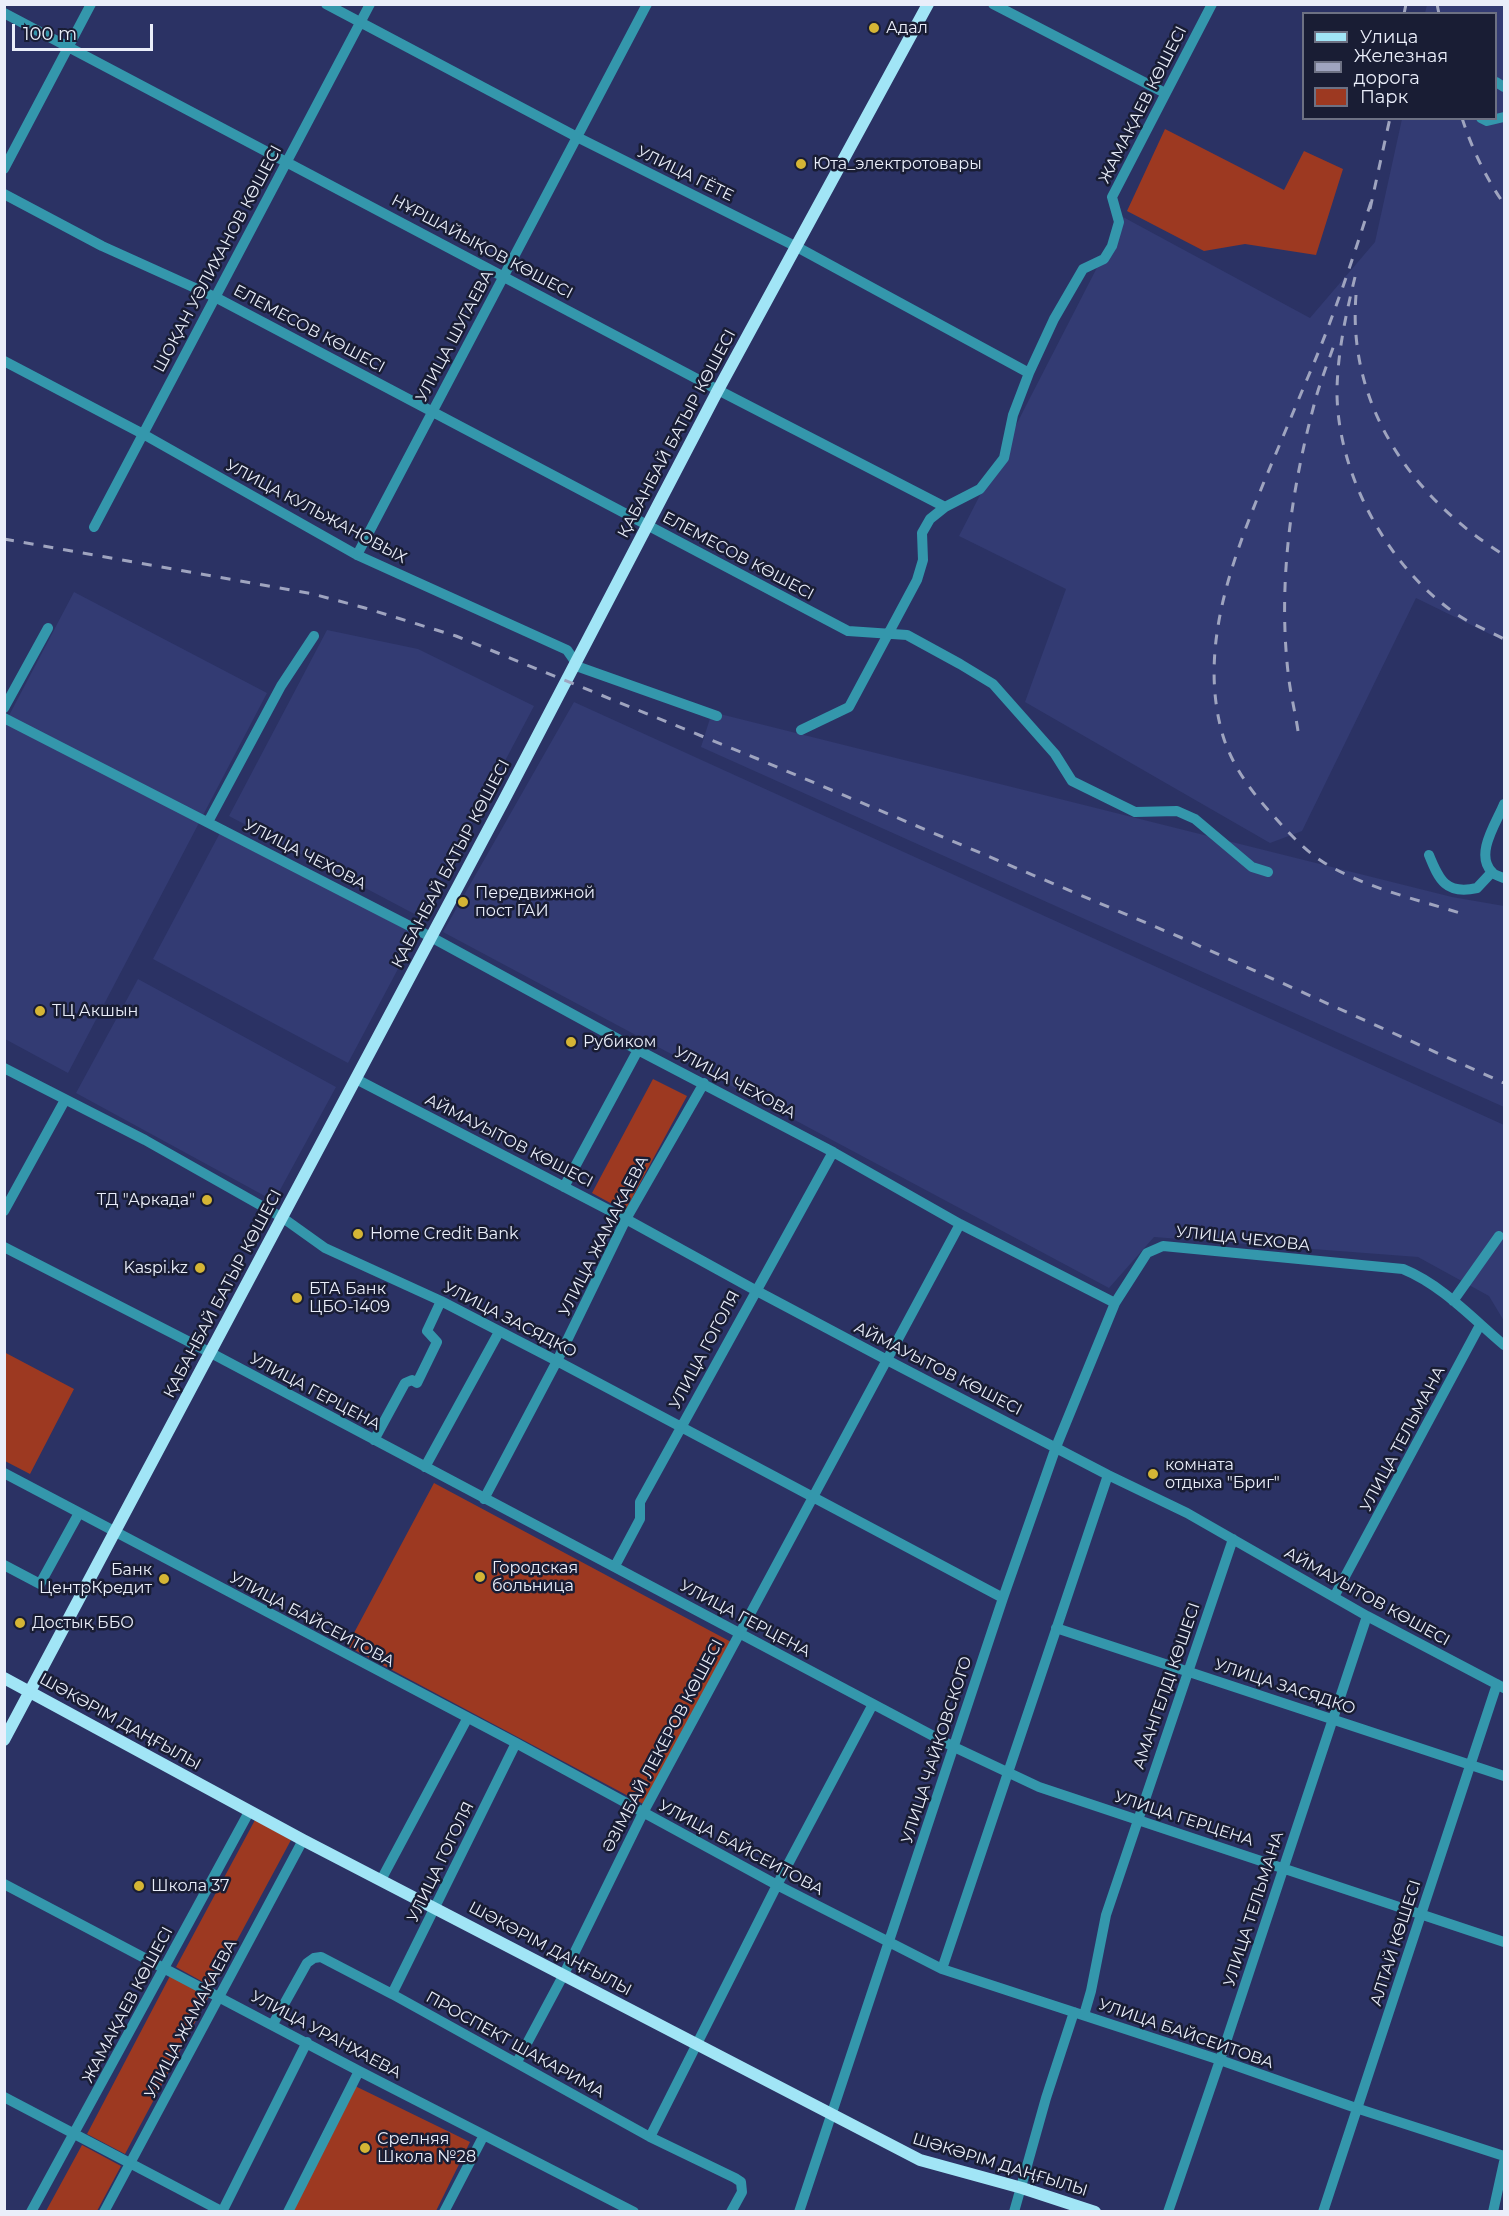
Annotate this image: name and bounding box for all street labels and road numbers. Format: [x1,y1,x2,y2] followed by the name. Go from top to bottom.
[1095,23,1191,187] street label: ЖАМАҚАЕВ КӨШЕСІ
[150,142,286,376] street label: ШОҚАН УӘЛИХАНОВ КӨШЕСІ
[633,142,737,206] street label: УЛИЦА ГЁТЕ
[388,191,576,303] street label: НҰРШАЙЫҚОВ КӨШЕСІ
[412,267,498,405] street label: УЛИЦА ШУГАЕВА
[230,281,388,377] street label: ЕЛЕМЕСОВ КӨШЕСІ
[614,326,740,542] street label: ҚАБАНБАЙ БАТЫР КӨШЕСІ
[222,456,410,568] street label: УЛИЦА КУЛЬЖАНОВЫХ
[659,508,817,604] street label: ЕЛЕМЕСОВ КӨШЕСІ
[388,756,514,972] street label: ҚАБАНБАЙ БАТЫР КӨШЕСІ
[241,816,369,894] street label: УЛИЦА ЧЕХОВА
[671,1043,799,1123] street label: УЛИЦА ЧЕХОВА
[422,1090,596,1192] street label: АЙМАУЫТОВ КӨШЕСІ
[555,1153,653,1319] street label: УЛИЦА ЖАМАКАЕВА
[160,1186,286,1402] street label: ҚАБАНБАЙ БАТЫР КӨШЕСІ
[1175,1222,1311,1256] street label: УЛИЦА ЧЕХОВА
[440,1278,580,1362] street label: УЛИЦА ЗАСЯДКО
[666,1287,744,1413] street label: УЛИЦА ГОГОЛЯ
[851,1318,1025,1420] street label: АЙМАУЫТОВ КӨШЕСІ
[246,1349,384,1435] street label: УЛИЦА ГЕРЦЕНА
[1357,1363,1449,1515] street label: УЛИЦА ТЕЛЬМАНА
[1281,1543,1453,1651] street label: АЙМАУЫТОВ КӨШЕСІ
[226,1568,398,1672] street label: УЛИЦА БАЙСЕИТОВА
[676,1576,814,1662] street label: УЛИЦА ГЕРЦЕНА
[1129,1600,1205,1772] street label: АМАНГЕЛДІ КӨШЕСІ
[599,1636,727,1856] street label: ӘЗІМБАЙ ЛЕКЕРОВ КӨШЕСІ
[898,1654,976,1846] street label: УЛИЦА ЧАЙКОВСКОГО
[1212,1655,1358,1719] street label: УЛИЦА ЗАСЯДКО
[36,1669,204,1775] street label: ШӘКӘРІМ ДАҢҒЫЛЫ
[1112,1787,1256,1851] street label: УЛИЦА ГЕРЦЕНА
[655,1796,827,1900] street label: УЛИЦА БАЙСЕИТОВА
[404,1799,478,1925] street label: УЛИЦА ГОГОЛЯ
[1220,1829,1288,1989] street label: УЛИЦА ТЕЛЬМАНА
[1367,1878,1425,2008] street label: АЛТАЙ КӨШЕСІ
[465,1898,635,2000] street label: ШӘКӘРІМ ДАҢҒЫЛЫ
[79,1924,177,2086] street label: ЖАМАҚАЕВ КӨШЕСІ
[141,1936,241,2102] street label: УЛИЦА ЖАМАКАЕВА
[247,1987,405,2083] street label: УЛИЦА УРАНХАЕВА
[422,1988,608,2102] street label: ПРОСПЕКТ ШАКАРИМА
[1096,1995,1276,2073] street label: УЛИЦА БАЙСЕИТОВА
[910,2129,1090,2201] street label: ШӘКӘРІМ ДАҢҒЫЛЫ

